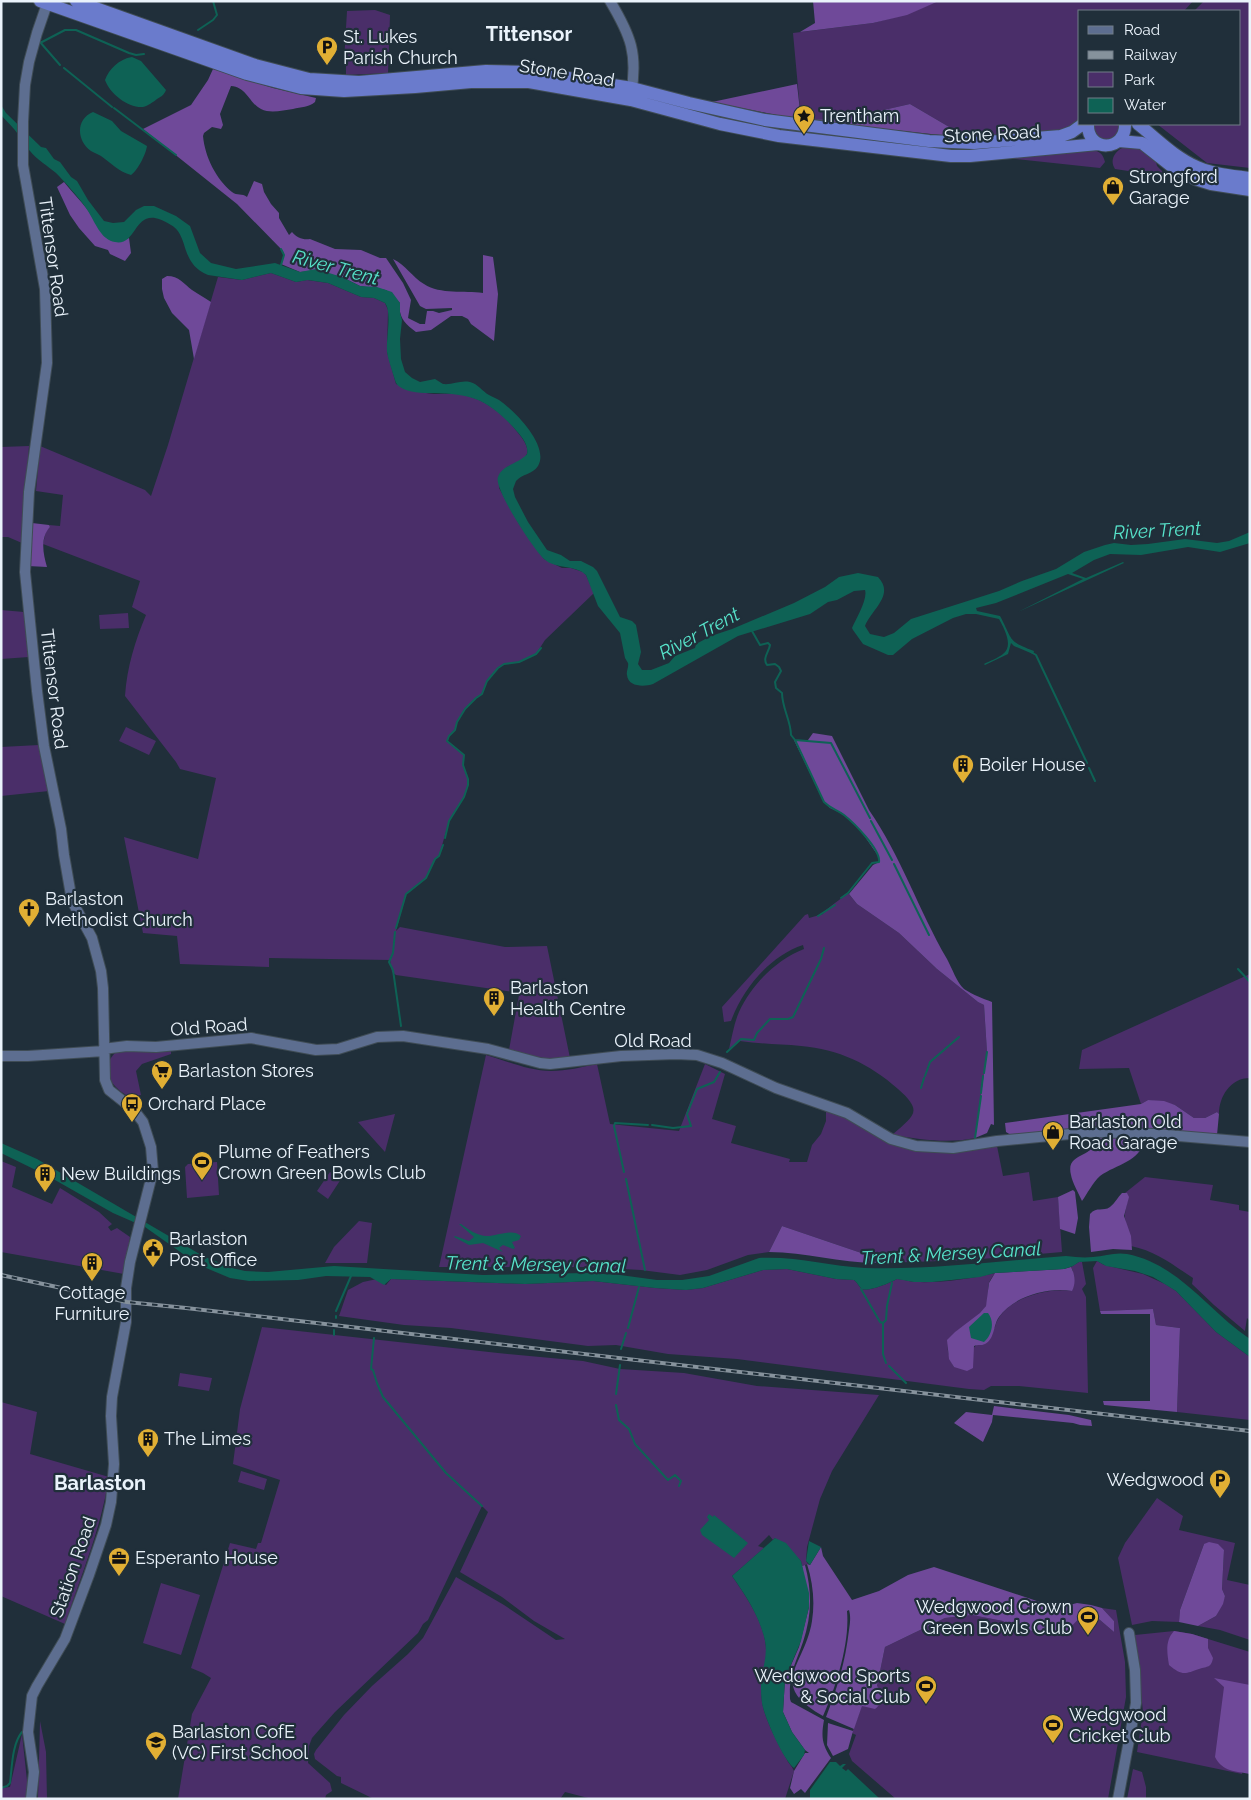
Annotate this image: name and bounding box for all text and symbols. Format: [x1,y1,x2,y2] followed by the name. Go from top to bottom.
[1078,10,1241,125] legend
[1124,21,1160,39] text: Road
[486,22,572,46] district label: Tittensor
[343,26,458,68] place label: St. Lukes Parish Church
[315,35,339,66] parking icon: St. Lukes Parish Church
[1124,46,1177,64] text: Railway
[518,55,616,90] street label: Stone Road
[1124,71,1155,89] text: Park
[1124,96,1167,114] text: Water
[792,104,816,135] place icon: Trentham
[820,105,899,126] place label: Trentham
[943,120,1041,147] street label: Stone Road
[1129,166,1218,208] place label: Strongford Garage
[1101,175,1125,206] shop icon: Strongford Garage
[35,196,72,318] street label: Tittensor Road
[291,245,382,289] water label: River Trent
[1112,517,1203,543] water label: River Trent
[655,602,744,663] water label: River Trent
[37,628,72,750] street label: Tittensor Road
[951,753,975,784] building icon: Boiler House
[979,754,1086,775] place label: Boiler House
[45,888,193,930] place label: Barlaston Methodist Church
[17,897,41,928] church icon: Barlaston Methodist Church
[510,977,626,1019] place label: Barlaston Health Centre
[482,986,506,1017] building icon: Barlaston Health Centre
[170,1013,248,1040] street label: Old Road
[614,1030,692,1051] street label: Old Road
[150,1059,174,1090] supermarket icon: Barlaston Stores
[178,1060,314,1081] place label: Barlaston Stores
[120,1092,144,1123] bus stop icon: Orchard Place
[148,1093,266,1114] place label: Orchard Place
[1069,1111,1182,1153] place label: Barlaston Old Road Garage
[1041,1120,1065,1151] shop icon: Barlaston Old Road Garage
[218,1141,426,1183] place label: Plume of Feathers Crown Green Bowls Club
[190,1150,214,1181] sports icon: Plume of Feathers Crown Green Bowls Club
[33,1162,57,1193] building icon: New Buildings
[61,1163,181,1184] place label: New Buildings
[169,1228,258,1270] place label: Barlaston Post Office
[141,1237,165,1268] public building icon: Barlaston Post Office
[860,1237,1042,1269] water label: Trent & Mersey Canal
[80,1251,104,1282] building icon: Cottage Furniture
[446,1251,626,1277] water label: Trent & Mersey Canal
[55,1282,130,1324] place label: Cottage Furniture
[136,1427,160,1458] building icon: The Limes
[164,1428,251,1449] place label: The Limes
[1208,1468,1232,1499] parking icon: Wedgwood
[1107,1469,1204,1490] place label: Wedgwood
[54,1471,146,1495] district label: Barlaston
[45,1514,100,1620] street label: Station Road
[107,1546,131,1577] office icon: Esperanto House
[135,1547,278,1568] place label: Esperanto House
[916,1596,1072,1638] place label: Wedgwood Crown Green Bowls Club
[1076,1605,1100,1636] sports icon: Wedgwood Crown Green Bowls Club
[754,1665,910,1707] place label: Wedgwood Sports & Social Club
[914,1674,938,1705] sports icon: Wedgwood Sports & Social Club
[1069,1704,1171,1746] place label: Wedgwood Cricket Club
[1041,1713,1065,1744] sports icon: Wedgwood Cricket Club
[172,1721,308,1763] place label: Barlaston CofE (VC) First School
[144,1730,168,1761] school or university icon: Barlaston CofE (VC) First School

